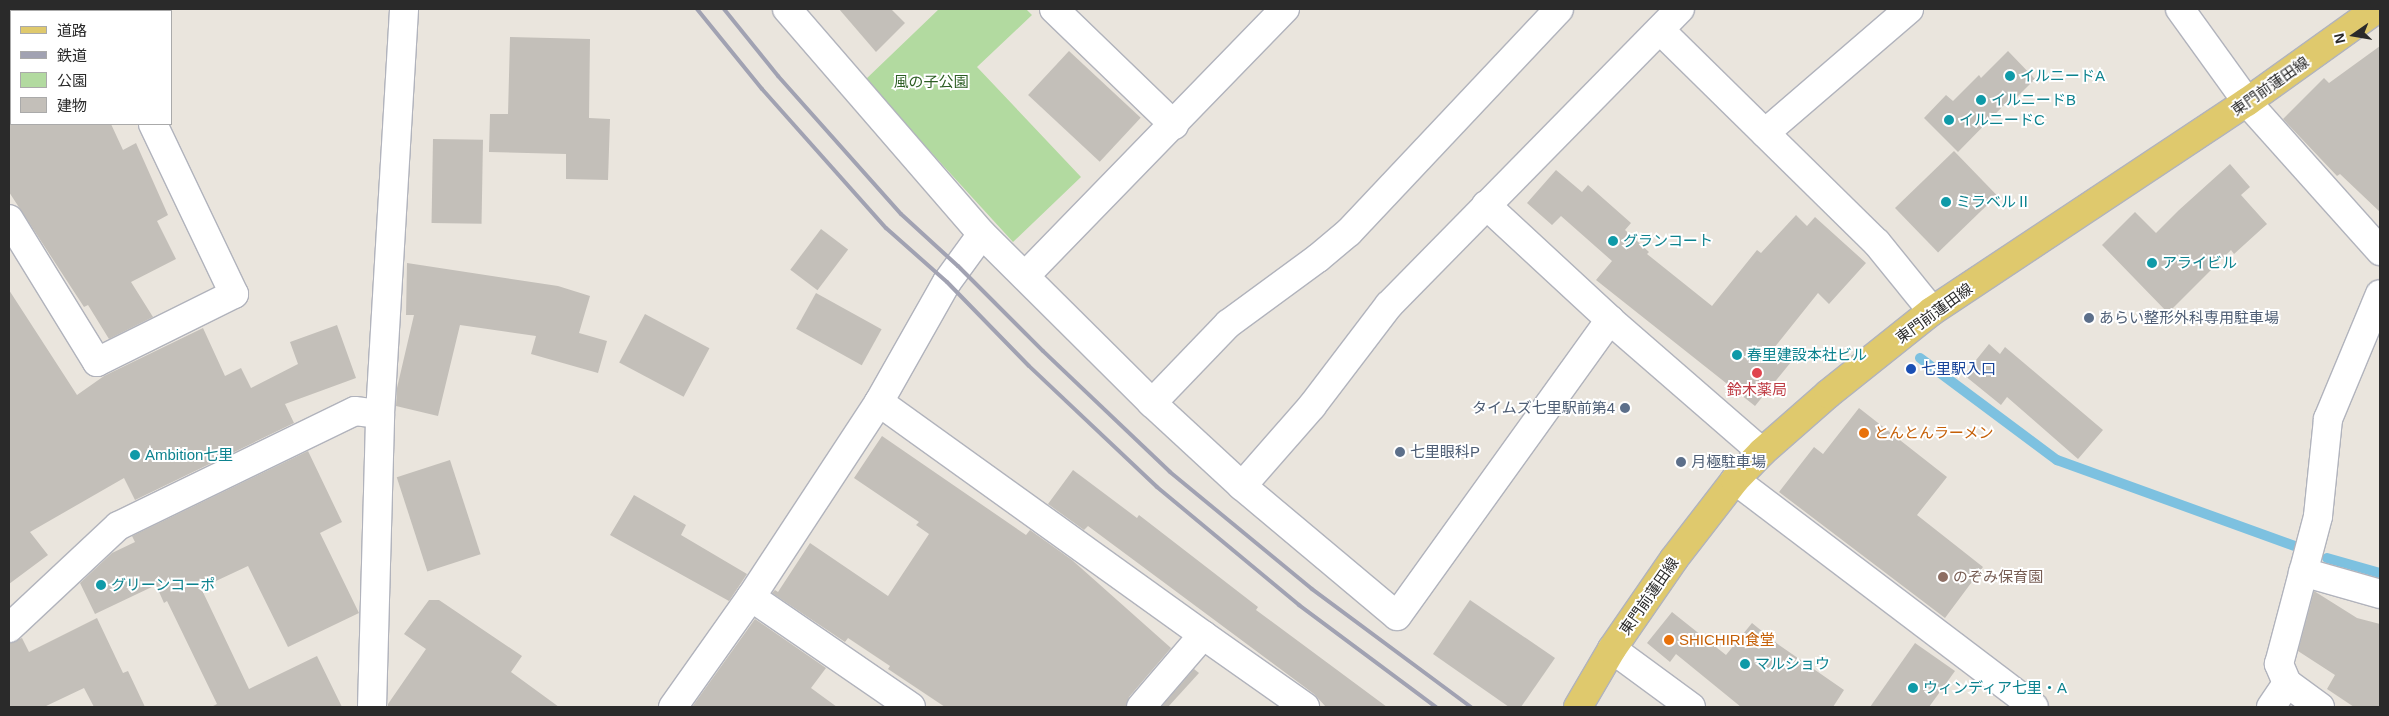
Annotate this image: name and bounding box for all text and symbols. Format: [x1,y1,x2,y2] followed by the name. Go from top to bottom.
[10,10,172,125] legend
[2329,10,2379,60] north arrow
[57,22,87,39] text: 道路
[2330,32,2348,45] text: N
[57,47,87,64] text: 鉄道
[2228,53,2312,119] street label: 東門前蓮田線
[2020,67,2105,85] place label: イルニードA
[2004,70,2016,82] marker: イルニードA
[57,72,87,89] text: 公園
[894,73,968,91] park label: 風の子公園
[1991,91,2076,109] place label: イルニードB
[1975,94,1987,106] marker: イルニードB
[57,97,87,114] text: 建物
[1959,111,2045,129] place label: イルニードC
[1943,114,1955,126] marker: イルニードC
[1956,193,2031,211] place label: ミラベルⅡ
[1940,196,1952,208] marker: ミラベルⅡ
[1623,232,1713,250] place label: グランコート
[1607,235,1619,247] marker: グランコート
[2162,254,2237,272] place label: アライビル
[2146,257,2158,269] marker: アライビル
[1892,279,1976,347] street label: 東門前蓮田線
[2099,309,2279,327] place label: あらい整形外科専用駐車場
[2083,312,2095,324] marker: あらい整形外科専用駐車場
[1747,346,1867,364] place label: 春里建設本社ビル
[1731,349,1743,361] marker: 春里建設本社ビル
[1921,360,1996,378] place label: 七里駅入口
[1905,363,1917,375] marker: 七里駅入口
[1751,367,1763,379] marker: 鈴木薬局
[1727,381,1787,399] place label: 鈴木薬局
[1472,399,1615,417] place label: タイムズ七里駅前第4
[1619,402,1631,414] marker: タイムズ七里駅前第4
[1874,424,1994,442] place label: とんとんラーメン
[1858,427,1870,439] marker: とんとんラーメン
[1410,443,1480,461] place label: 七里眼科P
[145,446,233,464] place label: Ambition七里
[1394,446,1406,458] marker: 七里眼科P
[129,449,141,461] marker: Ambition七里
[1691,453,1766,471] place label: 月極駐車場
[1675,456,1687,468] marker: 月極駐車場
[1616,554,1682,638] street label: 東門前蓮田線
[1953,568,2043,586] place label: のぞみ保育園
[1937,571,1949,583] marker: のぞみ保育園
[111,576,216,594] place label: グリーンコーポ
[95,579,107,591] marker: グリーンコーポ
[1679,631,1775,649] place label: SHICHIRI食堂
[1663,634,1675,646] marker: SHICHIRI食堂
[1755,655,1830,673] place label: マルショウ
[1739,658,1751,670] marker: マルショウ
[1923,679,2068,697] place label: ウィンディア七里・A
[1907,682,1919,694] marker: ウィンディア七里・A

